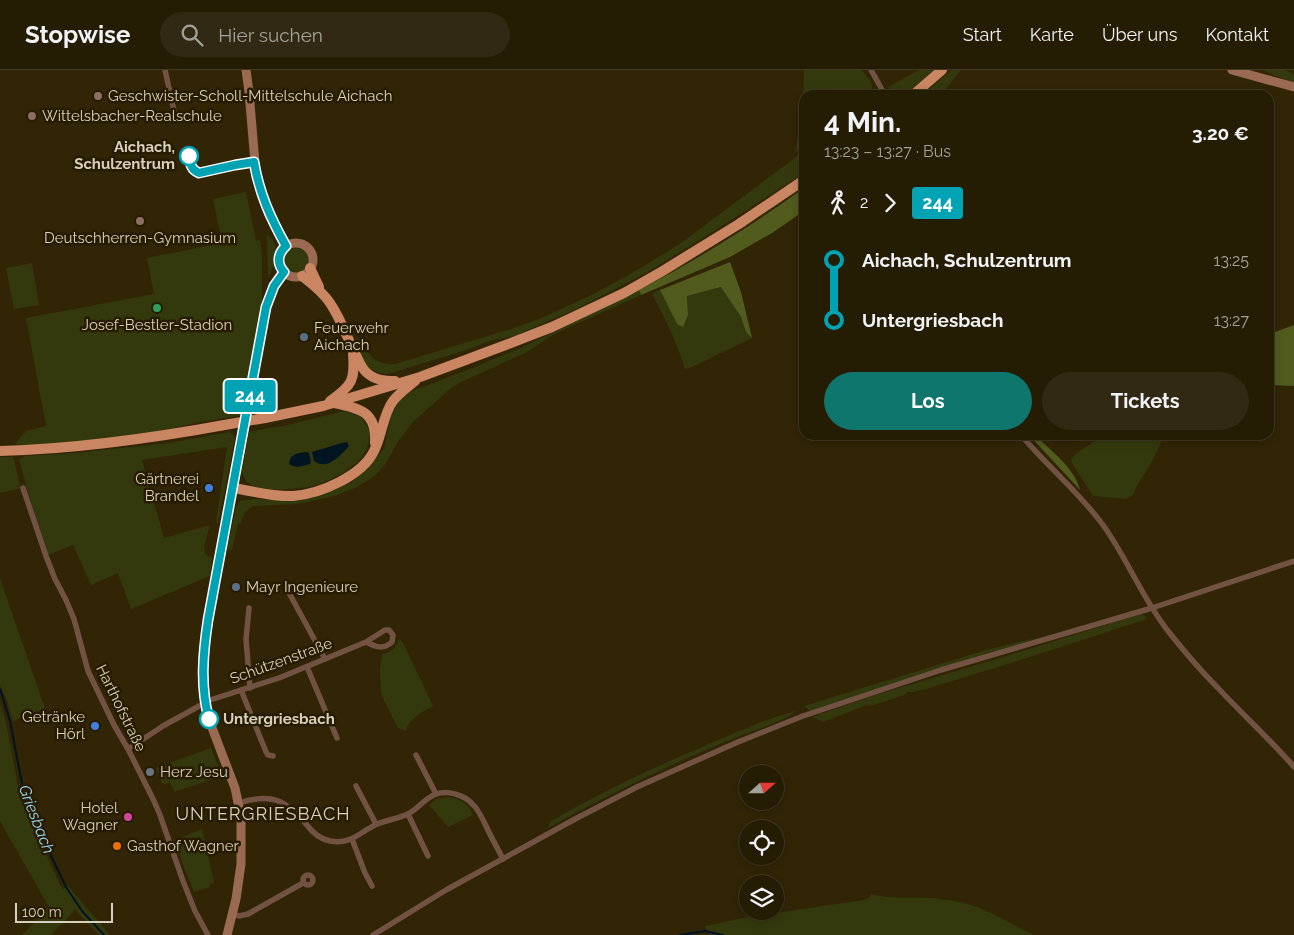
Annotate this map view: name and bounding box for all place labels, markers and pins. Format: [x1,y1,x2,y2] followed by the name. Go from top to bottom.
[108,87,392,105] place label: Geschwister-Scholl-Mittelschule Aichach
[92,90,104,102] marker: Geschwister-Scholl-Mittelschule Aichach
[42,107,222,125] place label: Wittelsbacher-Realschule
[26,110,38,122] marker: Wittelsbacher-Realschule
[74,138,175,173] place label: Aichach, Schulzentrum
[179,146,199,166] marker: Aichach, Schulzentrum
[134,215,146,227] marker: Deutschherren-Gymnasium
[44,229,236,247] place label: Deutschherren-Gymnasium
[151,302,163,314] marker: Josef-Bestler-Stadion
[82,316,232,334] place label: Josef-Bestler-Stadion
[314,319,390,354] place label: Feuerwehr Aichach
[298,331,310,343] marker: Feuerwehr Aichach
[135,470,200,505] place label: Gärtnerei Brandel
[203,482,215,494] marker: Gärtnerei Brandel
[246,578,358,596] place label: Mayr Ingenieure
[230,581,242,593] marker: Mayr Ingenieure
[22,708,86,743] place label: Getränke Hörl
[199,709,219,729] marker: Untergriesbach
[223,710,335,728] place label: Untergriesbach
[89,720,101,732] marker: Getränke Hörl
[160,763,228,781] place label: Herz Jesu
[144,766,156,778] marker: Herz Jesu
[63,799,119,834] place label: Hotel Wagner
[122,811,134,823] marker: Hotel Wagner
[127,837,240,855] place label: Gasthof Wagner
[111,840,123,852] marker: Gasthof Wagner

